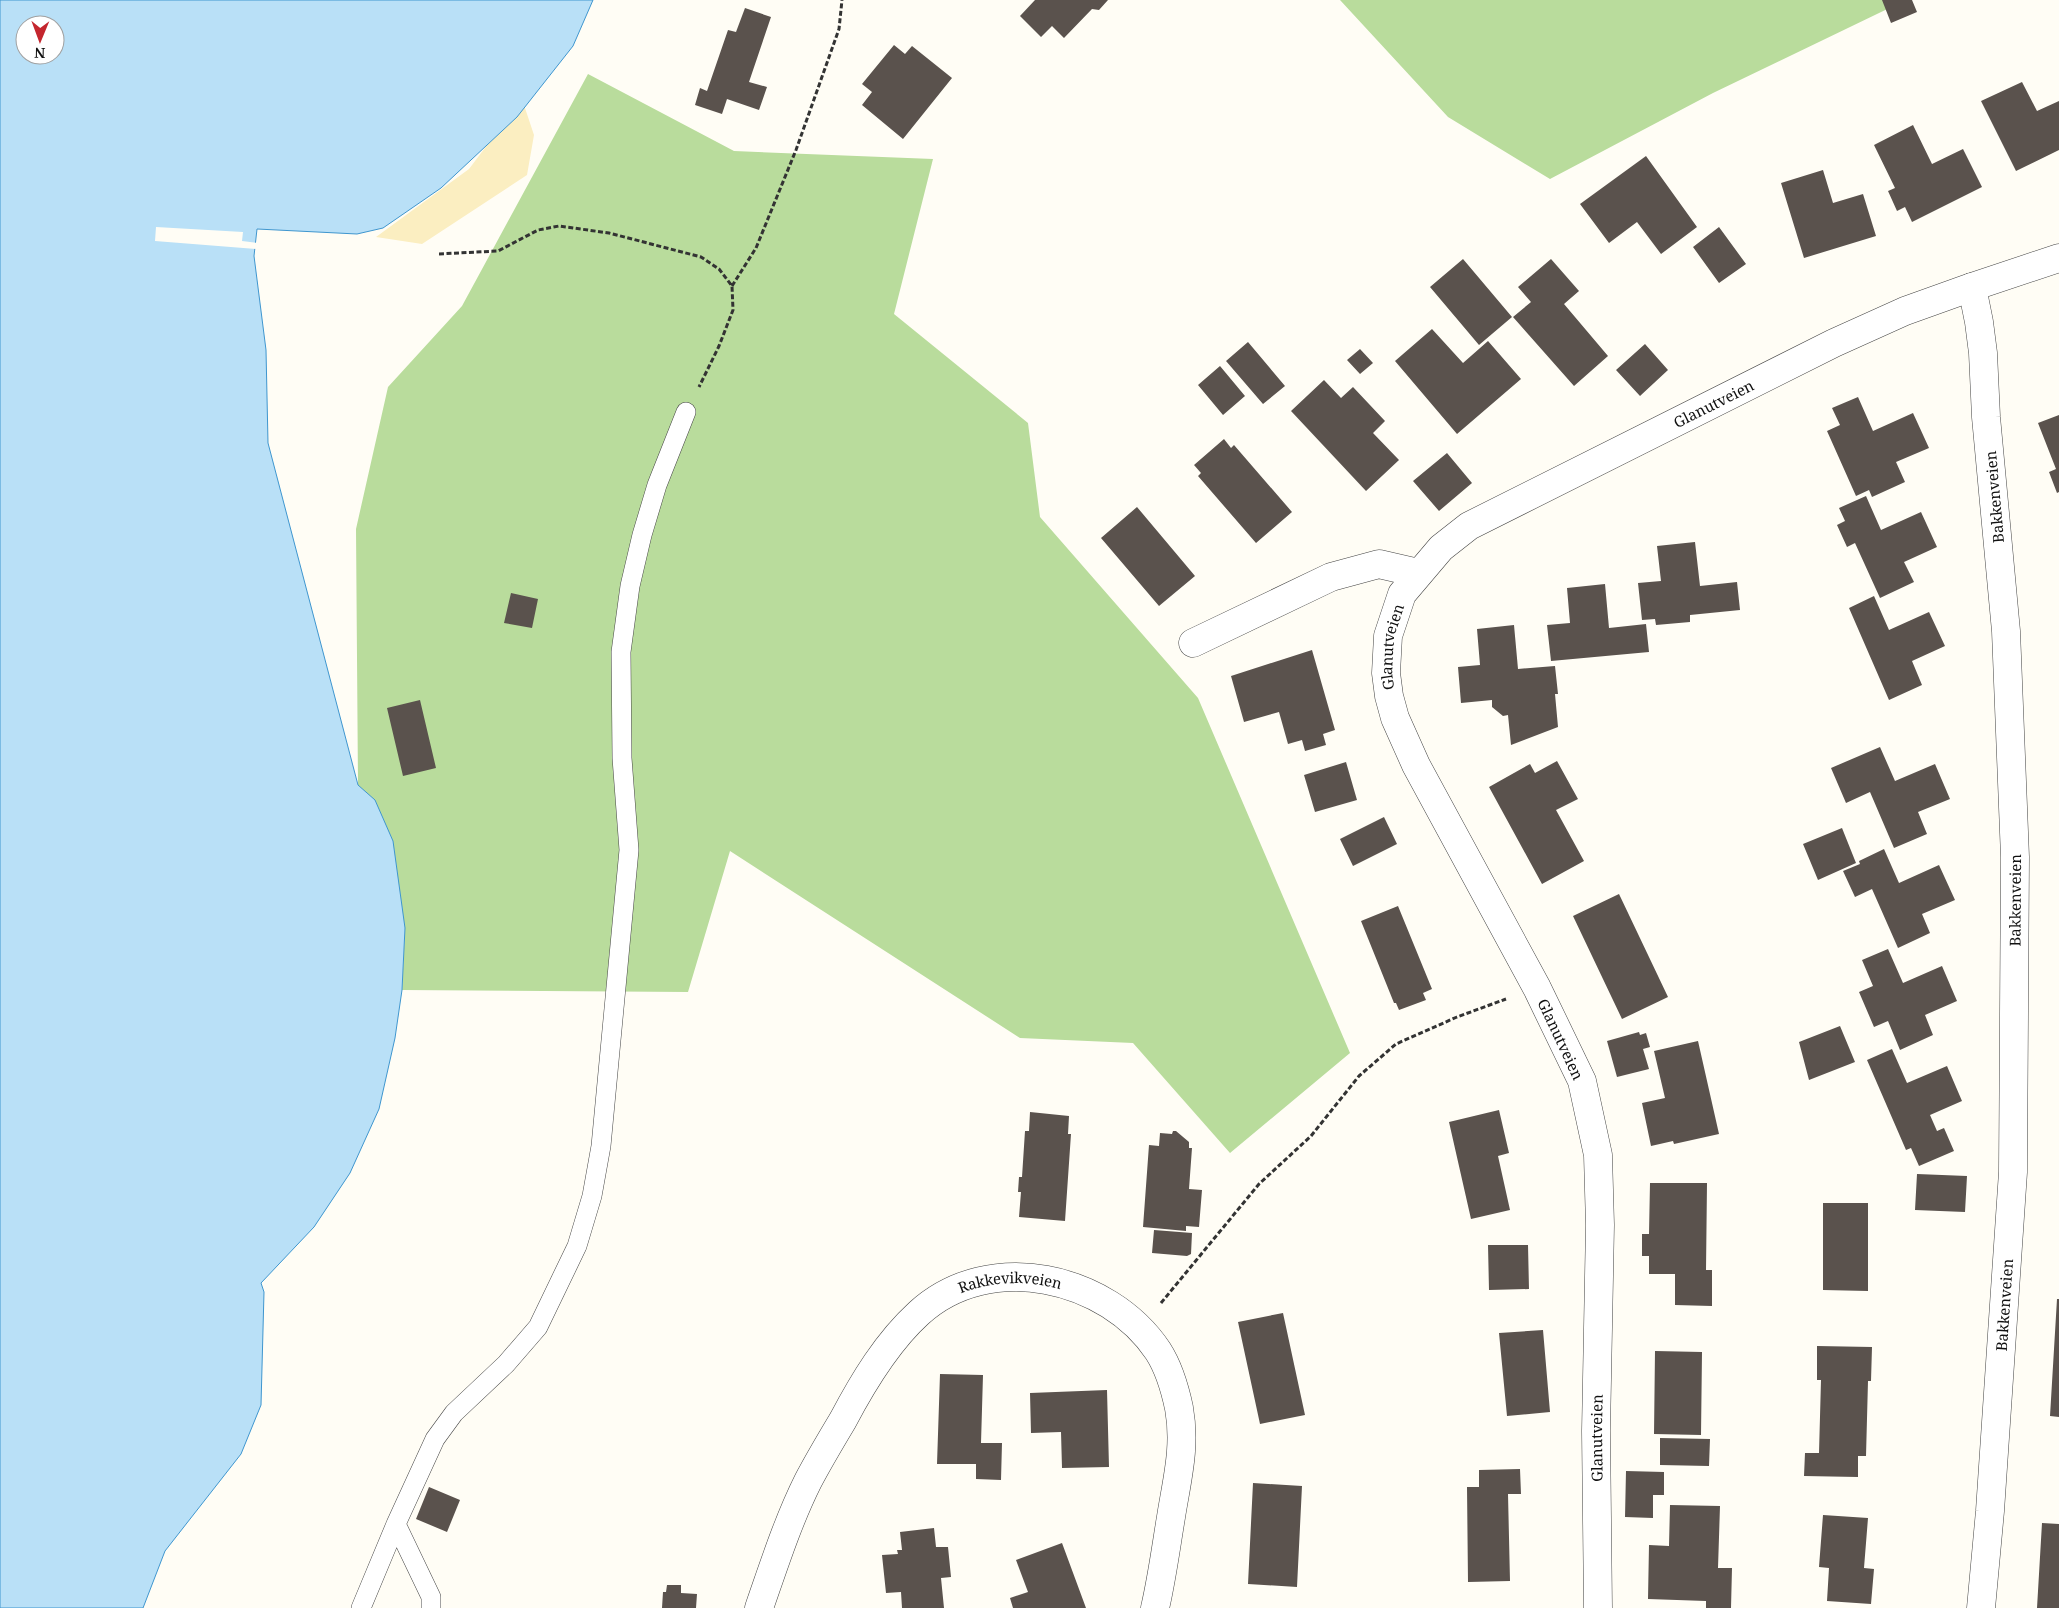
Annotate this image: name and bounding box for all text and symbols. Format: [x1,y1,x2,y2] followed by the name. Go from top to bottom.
[15,15,65,65] north arrow
[34,44,45,63] text: N
[1670,375,1757,432] street label: Glanutveien
[1980,450,2008,544] street label: Bakkenveien
[1376,601,1408,691] street label: Glanutveien
[2004,854,2025,947] street label: Bakkenveien
[1533,995,1589,1083] street label: Glanutveien
[1991,1258,2017,1352] street label: Bakkenveien
[955,1267,1064,1297] street label: Rakkevikveien
[1586,1394,1607,1482] street label: Glanutveien

